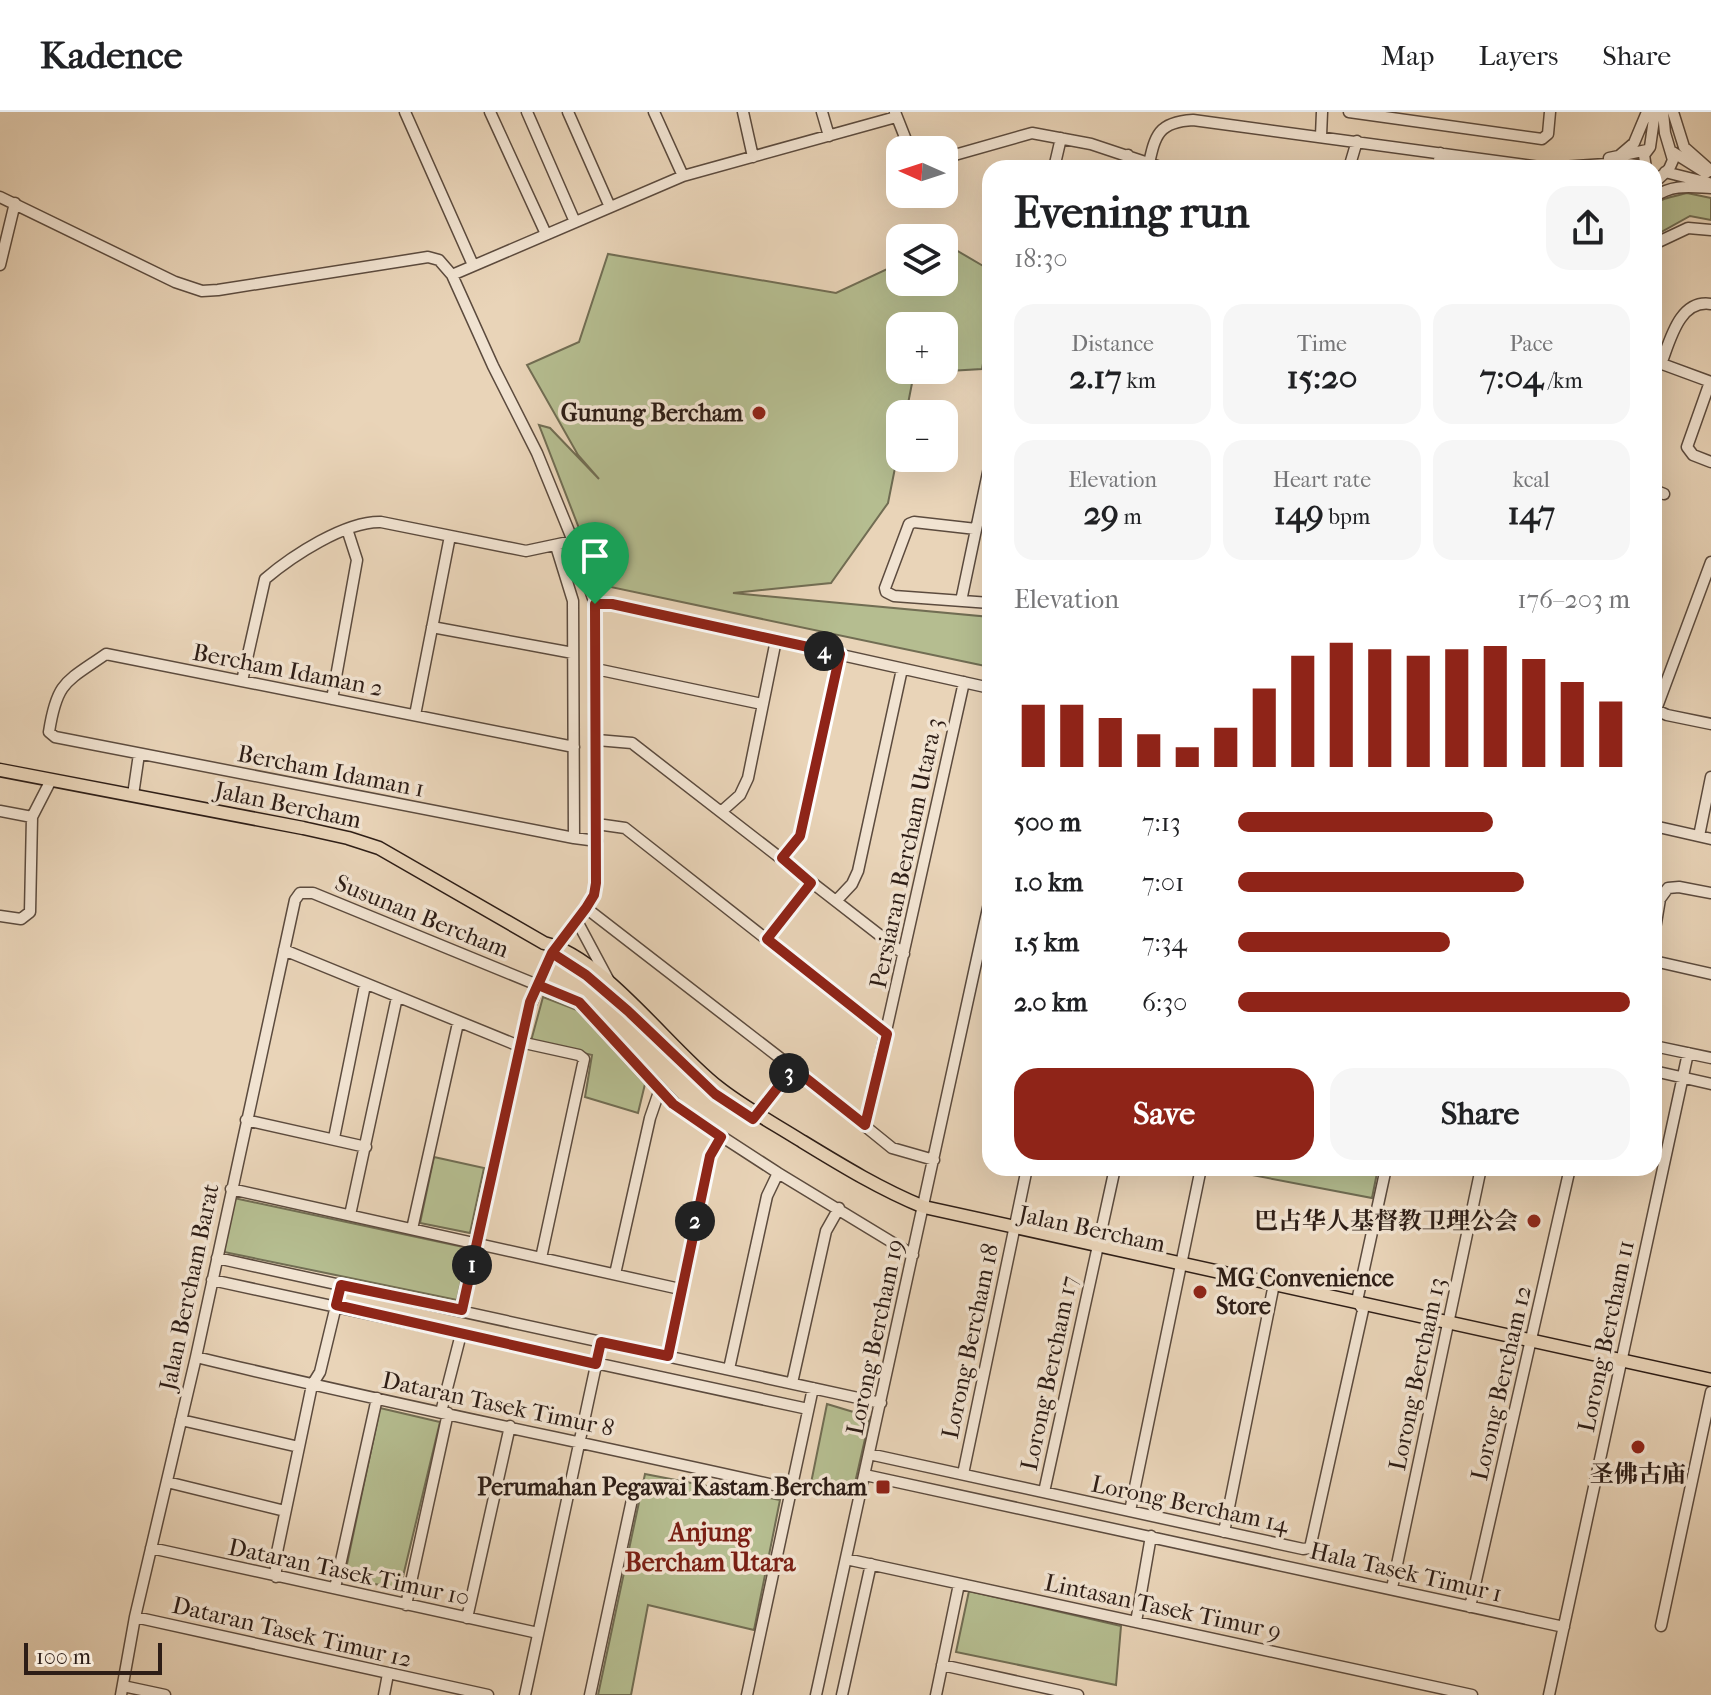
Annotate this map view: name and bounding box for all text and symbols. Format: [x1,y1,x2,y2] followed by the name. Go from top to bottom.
[40,33,183,78] text: Kadence
[1381,39,1434,72] text: Map
[1478,39,1558,72] text: Layers
[1602,39,1671,72] text: Share
[886,136,958,208] north arrow
[886,136,958,472] map controls
[1546,186,1630,270] button: share
[1014,187,1249,238] text: Evening run
[886,224,958,296] button: layers
[1014,243,1068,274] text: 18:30
[886,312,958,384] button: +
[1071,331,1154,357] text: Distance
[1297,331,1347,357] text: Time
[1509,331,1553,357] text: Pace
[1069,357,1122,397] text: 2.17
[1286,357,1358,397] text: 15:20
[1480,357,1543,397] text: 7:04
[1122,368,1156,394] text: km
[1543,368,1583,394] text: /km
[561,399,744,427] place label: Gunung Bercham
[886,400,958,472] button: −
[750,404,768,422] marker: Gunung Bercham
[1068,467,1157,493] text: Elevation
[1273,467,1371,493] text: Heart rate
[1513,467,1550,493] text: kcal
[1084,493,1119,533] text: 29
[1274,493,1324,533] text: 149
[1507,493,1555,533] text: 147
[1119,504,1142,530] text: m
[1324,504,1370,530] text: bpm
[561,522,629,604] pin
[573,534,617,578] icon: arrive
[1014,584,1119,615] text: Elevation
[1517,584,1630,615] text: 176–203 m
[804,631,844,671] pin: 4
[190,638,386,702] street label: Bercham Idaman 2
[818,638,831,664] text: 4
[864,715,948,991] street label: Persiaran Bercham Utara 3
[235,739,427,803] street label: Bercham Idaman 1
[210,775,364,834] street label: Jalan Bercham
[1014,807,1081,838] text: 500 m
[1142,807,1181,838] text: 7:13
[1014,867,1083,898] text: 1.0 km
[1142,867,1184,898] text: 7:01
[331,868,513,964] street label: Susunan Bercham
[1014,927,1079,958] text: 1.5 km
[1142,927,1187,958] text: 7:34
[1014,987,1087,1018] text: 2.0 km
[1142,987,1187,1018] text: 6:30
[769,1053,809,1093] pin: 3
[784,1060,794,1086] text: 3
[1014,1068,1314,1160] button: Save
[1330,1068,1630,1160] button: Share
[153,1181,225,1395] street label: Jalan Bercham Barat
[1014,1199,1168,1258] street label: Jalan Bercham
[675,1201,715,1241] pin: 2
[1254,1207,1518,1235] place label: 巴占华人基督教卫理公会
[689,1208,701,1234] text: 2
[1525,1212,1543,1230] marker: 巴占华人基督教卫理公会
[841,1237,909,1437] street label: Lorong Bercham 19
[1572,1237,1640,1435] street label: Lorong Bercham 11
[936,1241,1004,1441] street label: Lorong Bercham 18
[452,1245,492,1285] pin: 1
[468,1252,476,1278] text: 1
[1216,1264,1394,1320] place label: MG Convenience Store
[1015,1273,1083,1473] street label: Lorong Bercham 17
[1383,1275,1451,1473] street label: Lorong Bercham 13
[1191,1283,1209,1301] marker: MG Convenience Store
[1465,1283,1537,1483] street label: Lorong Bercham 12
[379,1366,617,1442] street label: Dataran Tasek Timur 8
[1629,1438,1647,1456] marker: 圣佛古庙
[1590,1460,1686,1488] place label: 圣佛古庙
[1089,1469,1292,1539] street label: Lorong Bercham 14
[477,1473,868,1501] place label: Perumahan Pegawai Kastam Bercham
[874,1478,892,1496] marker: Perumahan Pegawai Kastam Bercham
[625,1517,796,1578] district label: Anjung Bercham Utara
[226,1533,472,1611] street label: Dataran Tasek Timur 10
[1307,1536,1505,1608] street label: Hala Tasek Timur 1
[1042,1568,1284,1646] street label: Lintasan Tasek Timur 9
[169,1591,415,1673] street label: Dataran Tasek Timur 12
[24,1639,162,1675] scale bar
[36,1644,91,1670] text: 100 m

